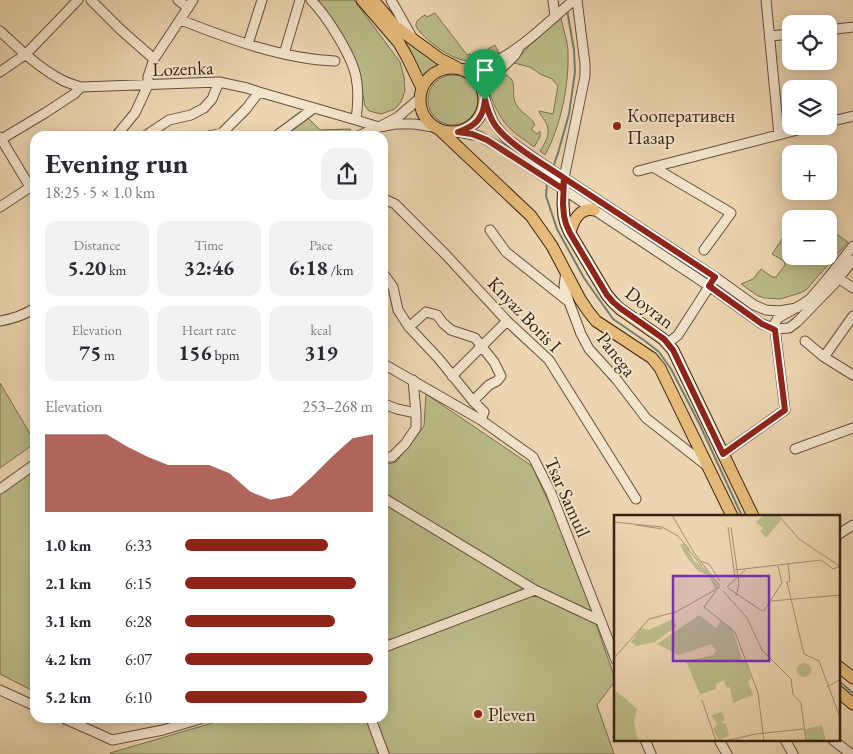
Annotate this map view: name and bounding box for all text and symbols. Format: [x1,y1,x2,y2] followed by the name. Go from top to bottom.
[782,15,837,265] map controls
[782,15,837,70] button: locate
[464,49,506,100] pin
[152,55,215,82] street label: Lozenka
[471,56,499,84] icon: arrive
[782,80,837,135] button: layers
[627,103,735,150] place label: Кооперативен Пазар
[611,120,623,132] marker: Кооперативен Пазар
[45,145,188,181] text: Evening run
[782,145,837,200] button: +
[321,148,373,200] button: share
[45,182,155,203] text: 18:25 · 5 × 1.0 km
[782,210,837,265] button: −
[74,236,120,254] text: Distance
[194,236,224,254] text: Time
[309,236,333,254] text: Pace
[68,254,106,281] text: 5.20
[184,254,234,281] text: 32:46
[288,254,328,281] text: 6:18
[106,261,126,279] text: km
[328,261,354,279] text: /km
[482,271,567,358] street label: Knyaz Boris I
[620,280,679,334] street label: Doyran
[72,321,122,339] text: Elevation
[182,321,236,339] text: Heart rate
[311,321,332,339] text: kcal
[591,327,642,382] street label: Panega
[79,339,101,366] text: 75
[178,339,212,366] text: 156
[304,339,338,366] text: 319
[101,346,115,364] text: m
[212,346,240,364] text: bpm
[45,396,103,417] text: Elevation
[302,396,373,417] text: 253–268 m
[539,453,596,542] street label: Tsar Samuil
[614,515,840,742] inset map
[45,535,91,556] text: 1.0 km
[125,535,152,556] text: 6:33
[45,573,91,594] text: 2.1 km
[125,573,152,594] text: 6:15
[45,611,91,632] text: 3.1 km
[125,611,152,632] text: 6:28
[45,649,91,670] text: 4.2 km
[125,649,152,670] text: 6:07
[45,687,91,708] text: 5.2 km
[125,687,152,708] text: 6:10
[488,702,536,727] place label: Pleven
[472,708,484,720] marker: Pleven

